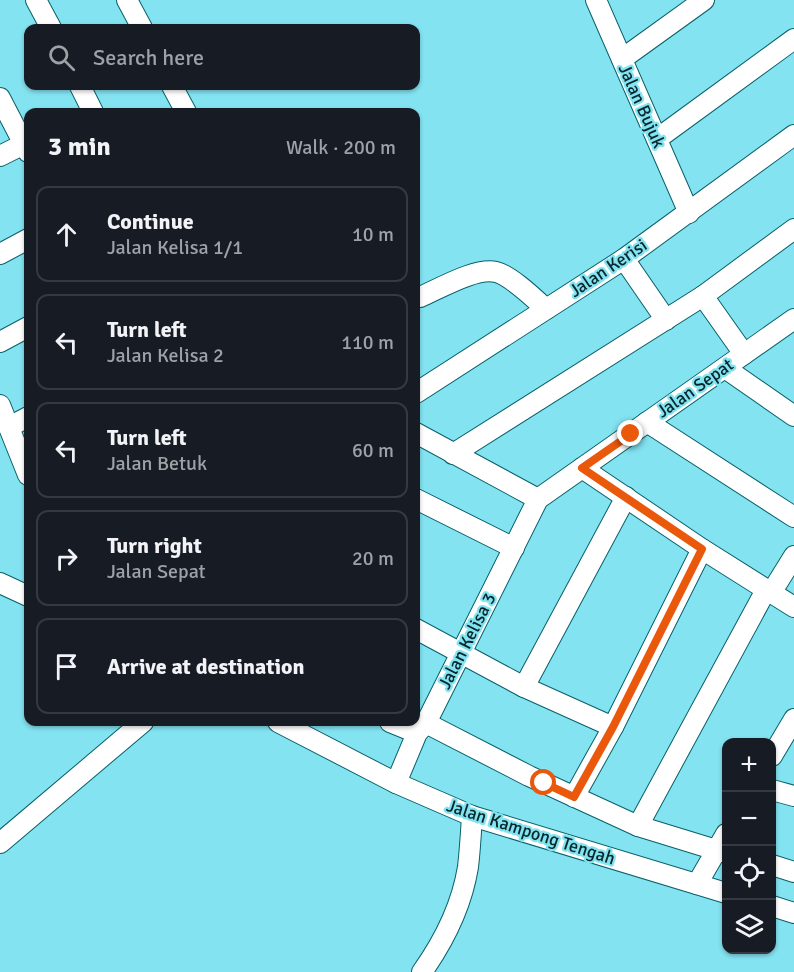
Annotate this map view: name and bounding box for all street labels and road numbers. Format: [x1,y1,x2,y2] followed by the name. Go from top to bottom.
[614,61,670,151] street label: Jalan Bujuk
[565,234,651,302] street label: Jalan Kerisi
[652,354,738,422] street label: Jalan Sepat
[433,589,501,693] street label: Jalan Kelisa 3
[444,794,618,870] street label: Jalan Kampong Tengah

